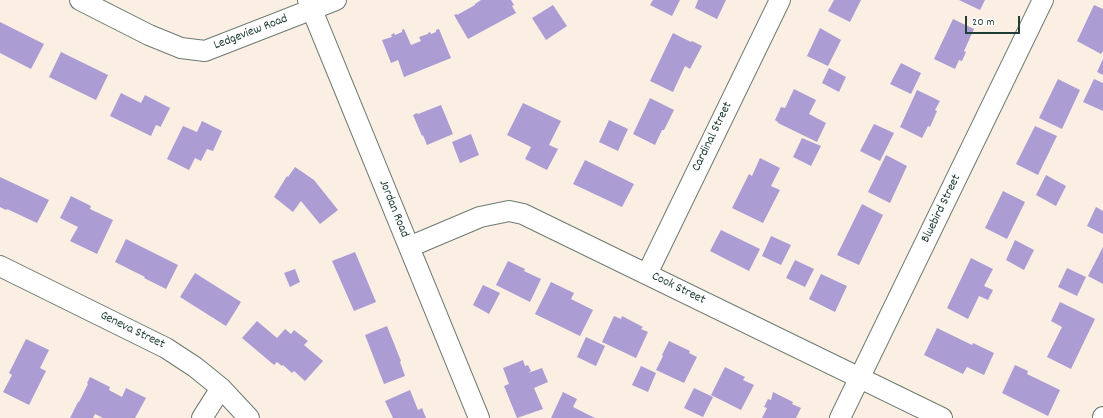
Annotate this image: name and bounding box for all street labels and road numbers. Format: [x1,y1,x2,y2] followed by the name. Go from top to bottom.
[212,12,290,54] street label: Ledgeview Road
[689,100,737,174] street label: Cardinal Street
[919,172,965,246] street label: Bluebird Street
[374,178,412,240] street label: Jordan Road
[649,269,707,309] street label: Cook Street
[97,309,167,353] street label: Geneva Street

